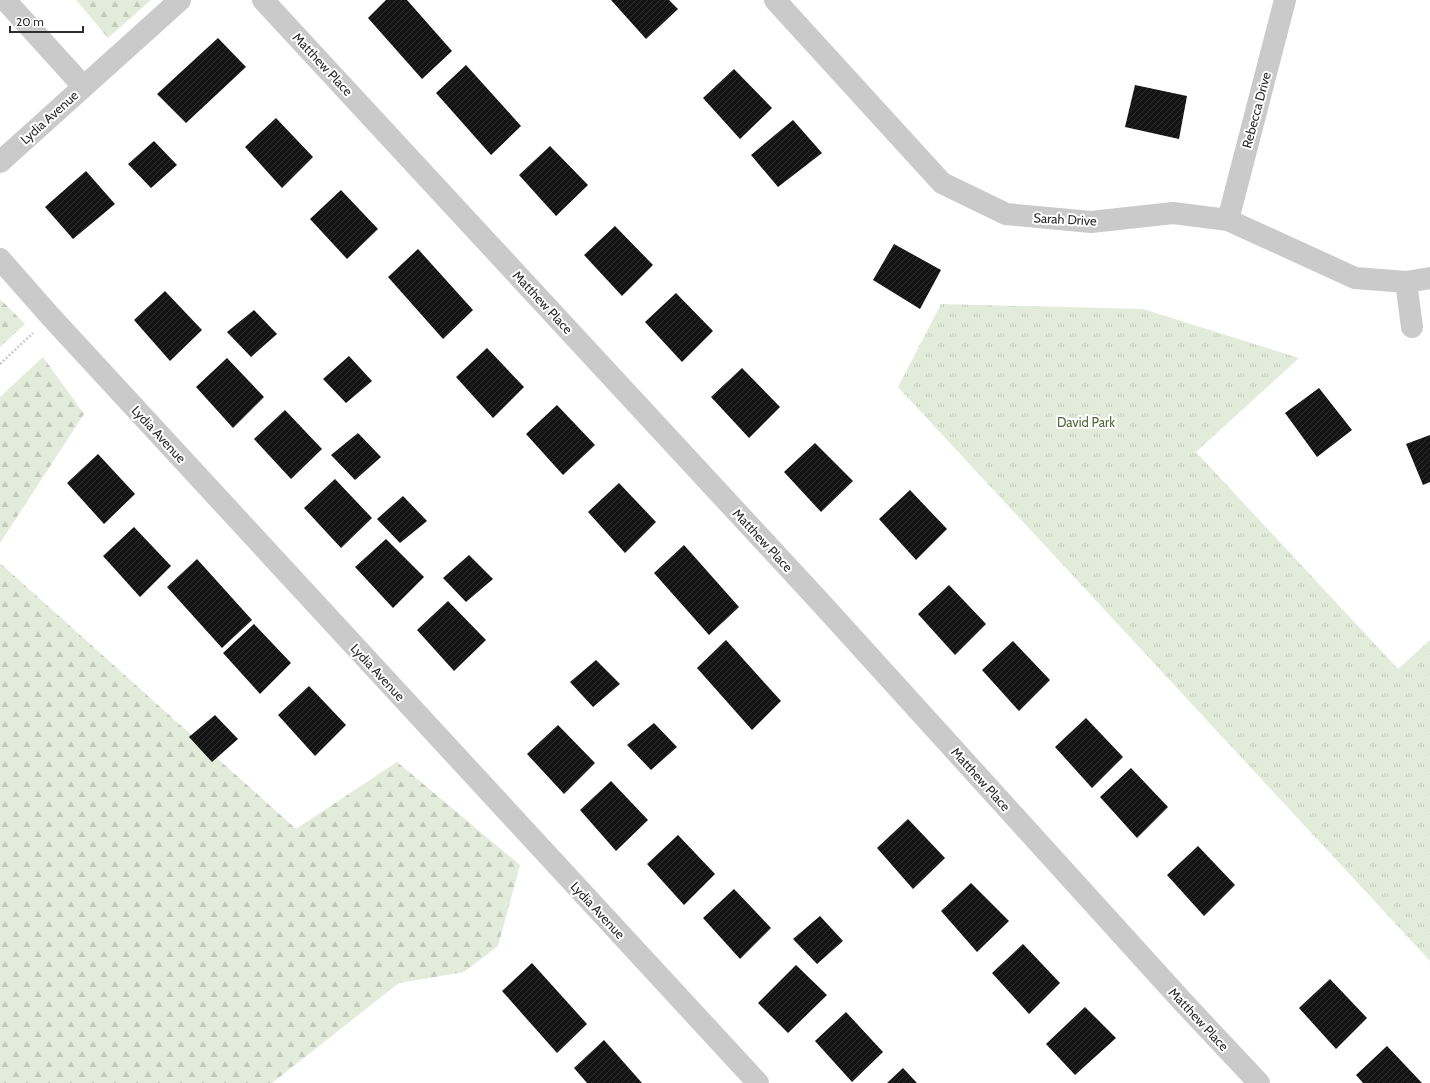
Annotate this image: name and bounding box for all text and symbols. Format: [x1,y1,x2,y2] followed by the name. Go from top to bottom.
[10,8,83,34] scale bar
[16,14,44,29] text: 20 m
[290,29,357,99] street label: Matthew Place
[1238,70,1274,150] street label: Rebecca Drive
[17,87,81,147] street label: Lydia Avenue
[1033,209,1097,229] street label: Sarah Drive
[510,267,577,337] street label: Matthew Place
[128,402,190,466] street label: Lydia Avenue
[1057,414,1115,430] park label: David Park
[730,505,797,575] street label: Matthew Place
[347,640,409,704] street label: Lydia Avenue
[948,744,1014,815] street label: Matthew Place
[567,878,629,942] street label: Lydia Avenue
[1166,984,1233,1054] street label: Matthew Place

